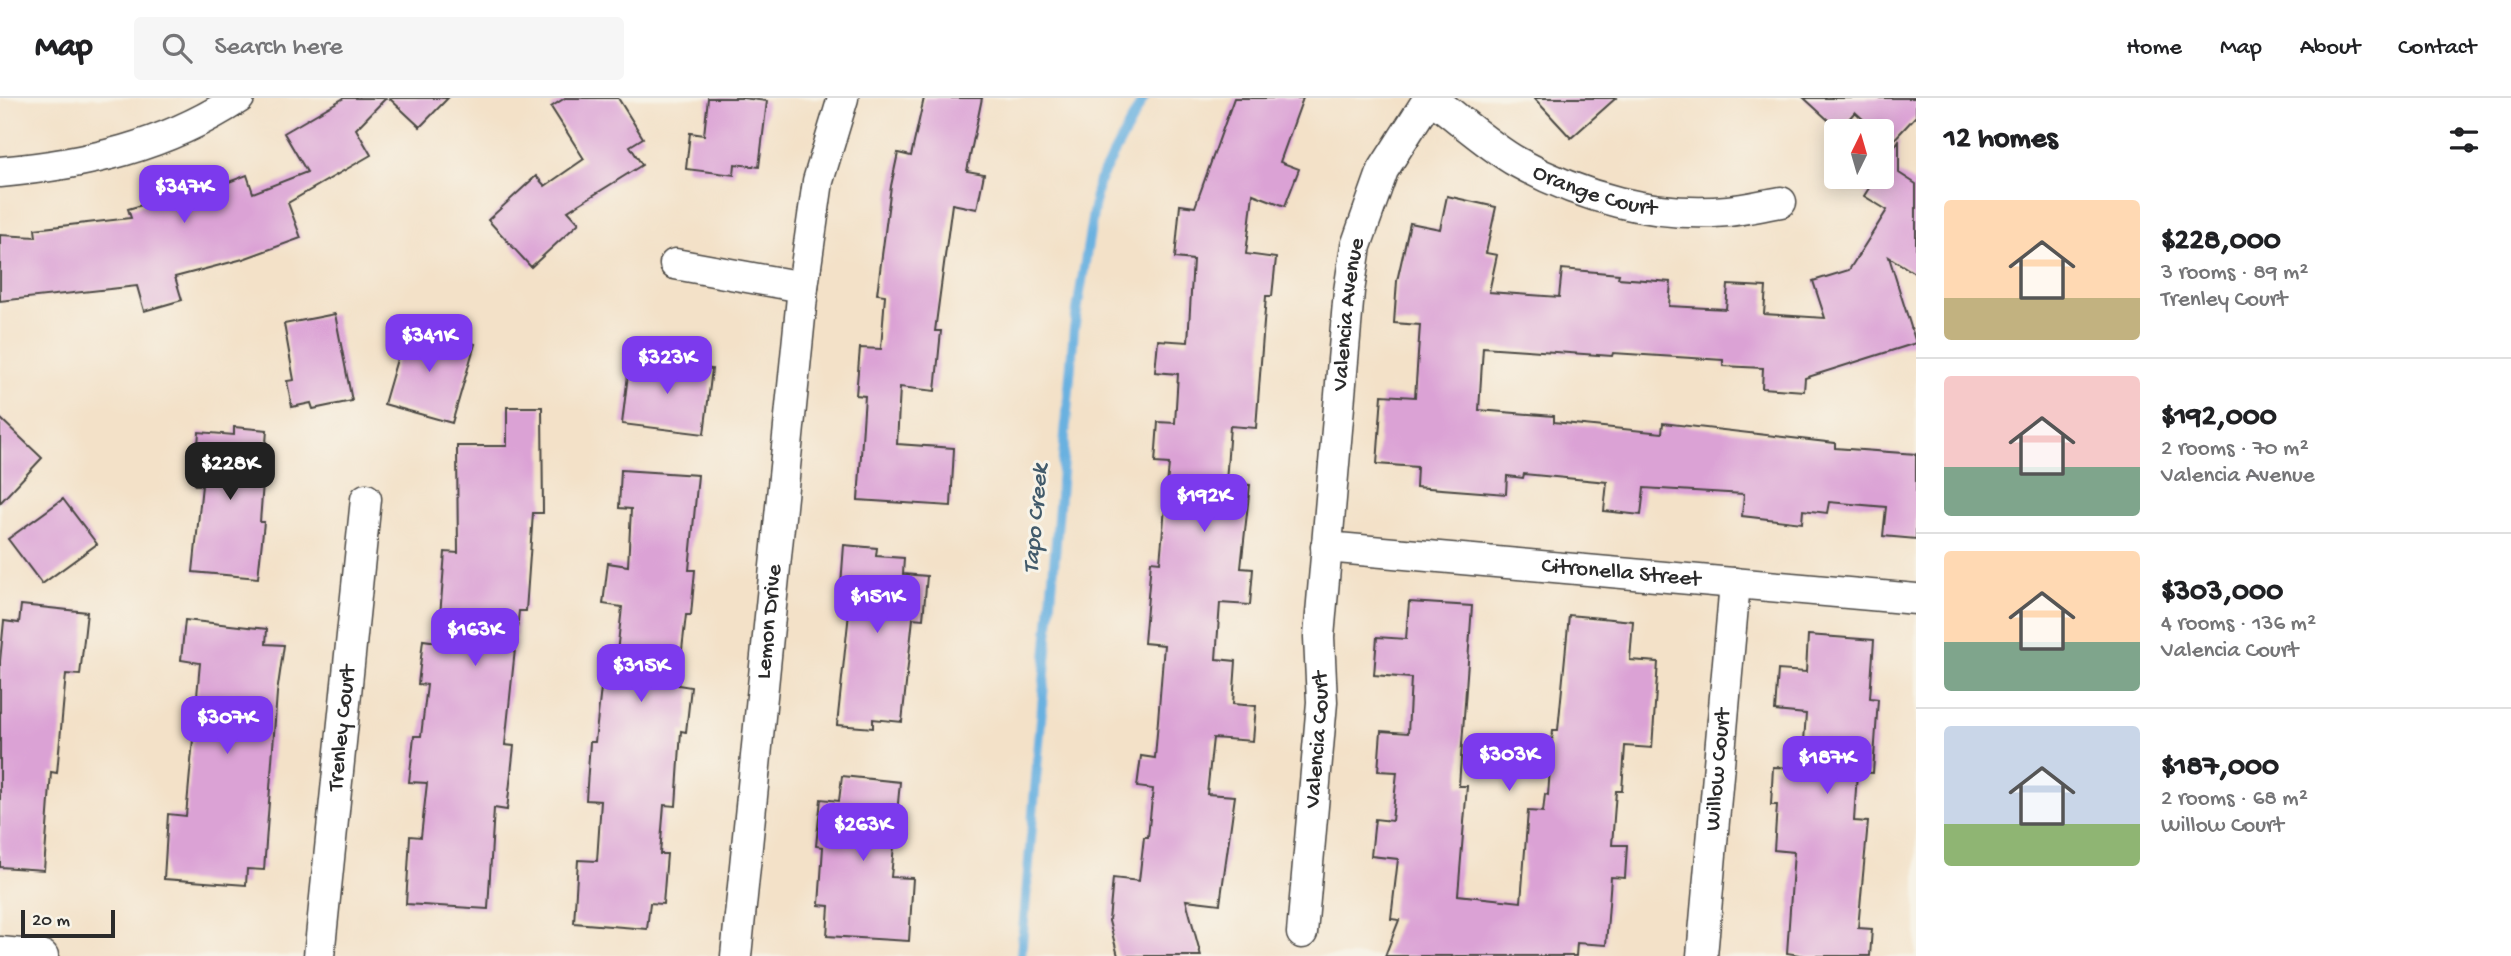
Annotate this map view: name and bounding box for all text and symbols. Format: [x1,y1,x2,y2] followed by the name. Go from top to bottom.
[134,17,624,80] search box
[35,29,92,67] text: Map
[158,29,196,67] icon: search
[214,33,343,64] text: Search here
[2126,34,2182,63] text: Home
[2220,34,2262,63] text: Map
[2300,34,2360,63] text: About
[2398,34,2476,63] text: Contact
[1824,119,1894,189] north arrow
[1824,119,1894,189] map controls
[2445,121,2483,159] icon: filters
[1944,123,2057,158] text: 12 homes
[1528,159,1660,223] street label: Orange Court
[135,166,233,225] pin: $347K
[155,174,213,201] text: $347K
[2161,225,2281,260] text: $228,000
[2000,228,2084,312] icon: home
[1327,233,1372,393] street label: Valencia Avenue
[2161,260,2308,287] text: 3 rooms · 89 m²
[2161,287,2287,314] text: Trenley Court
[380,314,478,374] pin: $341K
[401,323,457,350] text: $341K
[618,336,716,396] pin: $323K
[638,345,696,372] text: $323K
[2161,401,2277,436] text: $192,000
[2000,404,2084,488] icon: home
[2161,436,2309,463] text: 2 rooms · 70 m²
[181,442,279,502] pin: $228K
[201,451,259,478] text: $228K
[1018,461,1056,575] water label: Tapo Creek
[2161,463,2315,490] text: Valencia Avenue
[1155,474,1253,534] pin: $192K
[1176,483,1232,510] text: $192K
[1540,553,1703,594] street label: Citronella Street
[750,562,789,680] street label: Lemon Drive
[828,575,926,635] pin: $151K
[2161,576,2283,611] text: $303,000
[2000,579,2084,663] icon: home
[850,584,904,611] text: $151K
[426,608,524,668] pin: $163K
[2161,611,2316,638] text: 4 rooms · 136 m²
[447,617,503,644] text: $163K
[2161,638,2298,665] text: Valencia Court
[592,644,690,704] pin: $315K
[613,653,669,680] text: $315K
[322,662,362,794] street label: Trenley Court
[1299,669,1336,810] street label: Valencia Court
[178,696,276,756] pin: $307K
[197,705,257,732] text: $307K
[1700,706,1737,832] street label: Willow Court
[1460,734,1558,793] pin: $303K
[1778,736,1876,796] pin: $187K
[1479,742,1539,769] text: $303K
[1799,745,1855,772] text: $187K
[2161,751,2279,786] text: $187,000
[2000,754,2084,838] icon: home
[2161,786,2308,813] text: 2 rooms · 68 m²
[814,804,912,863] pin: $263K
[834,812,892,839] text: $263K
[2161,813,2284,840] text: Willow Court
[21,907,116,939] scale bar
[32,910,70,933] text: 20 m

